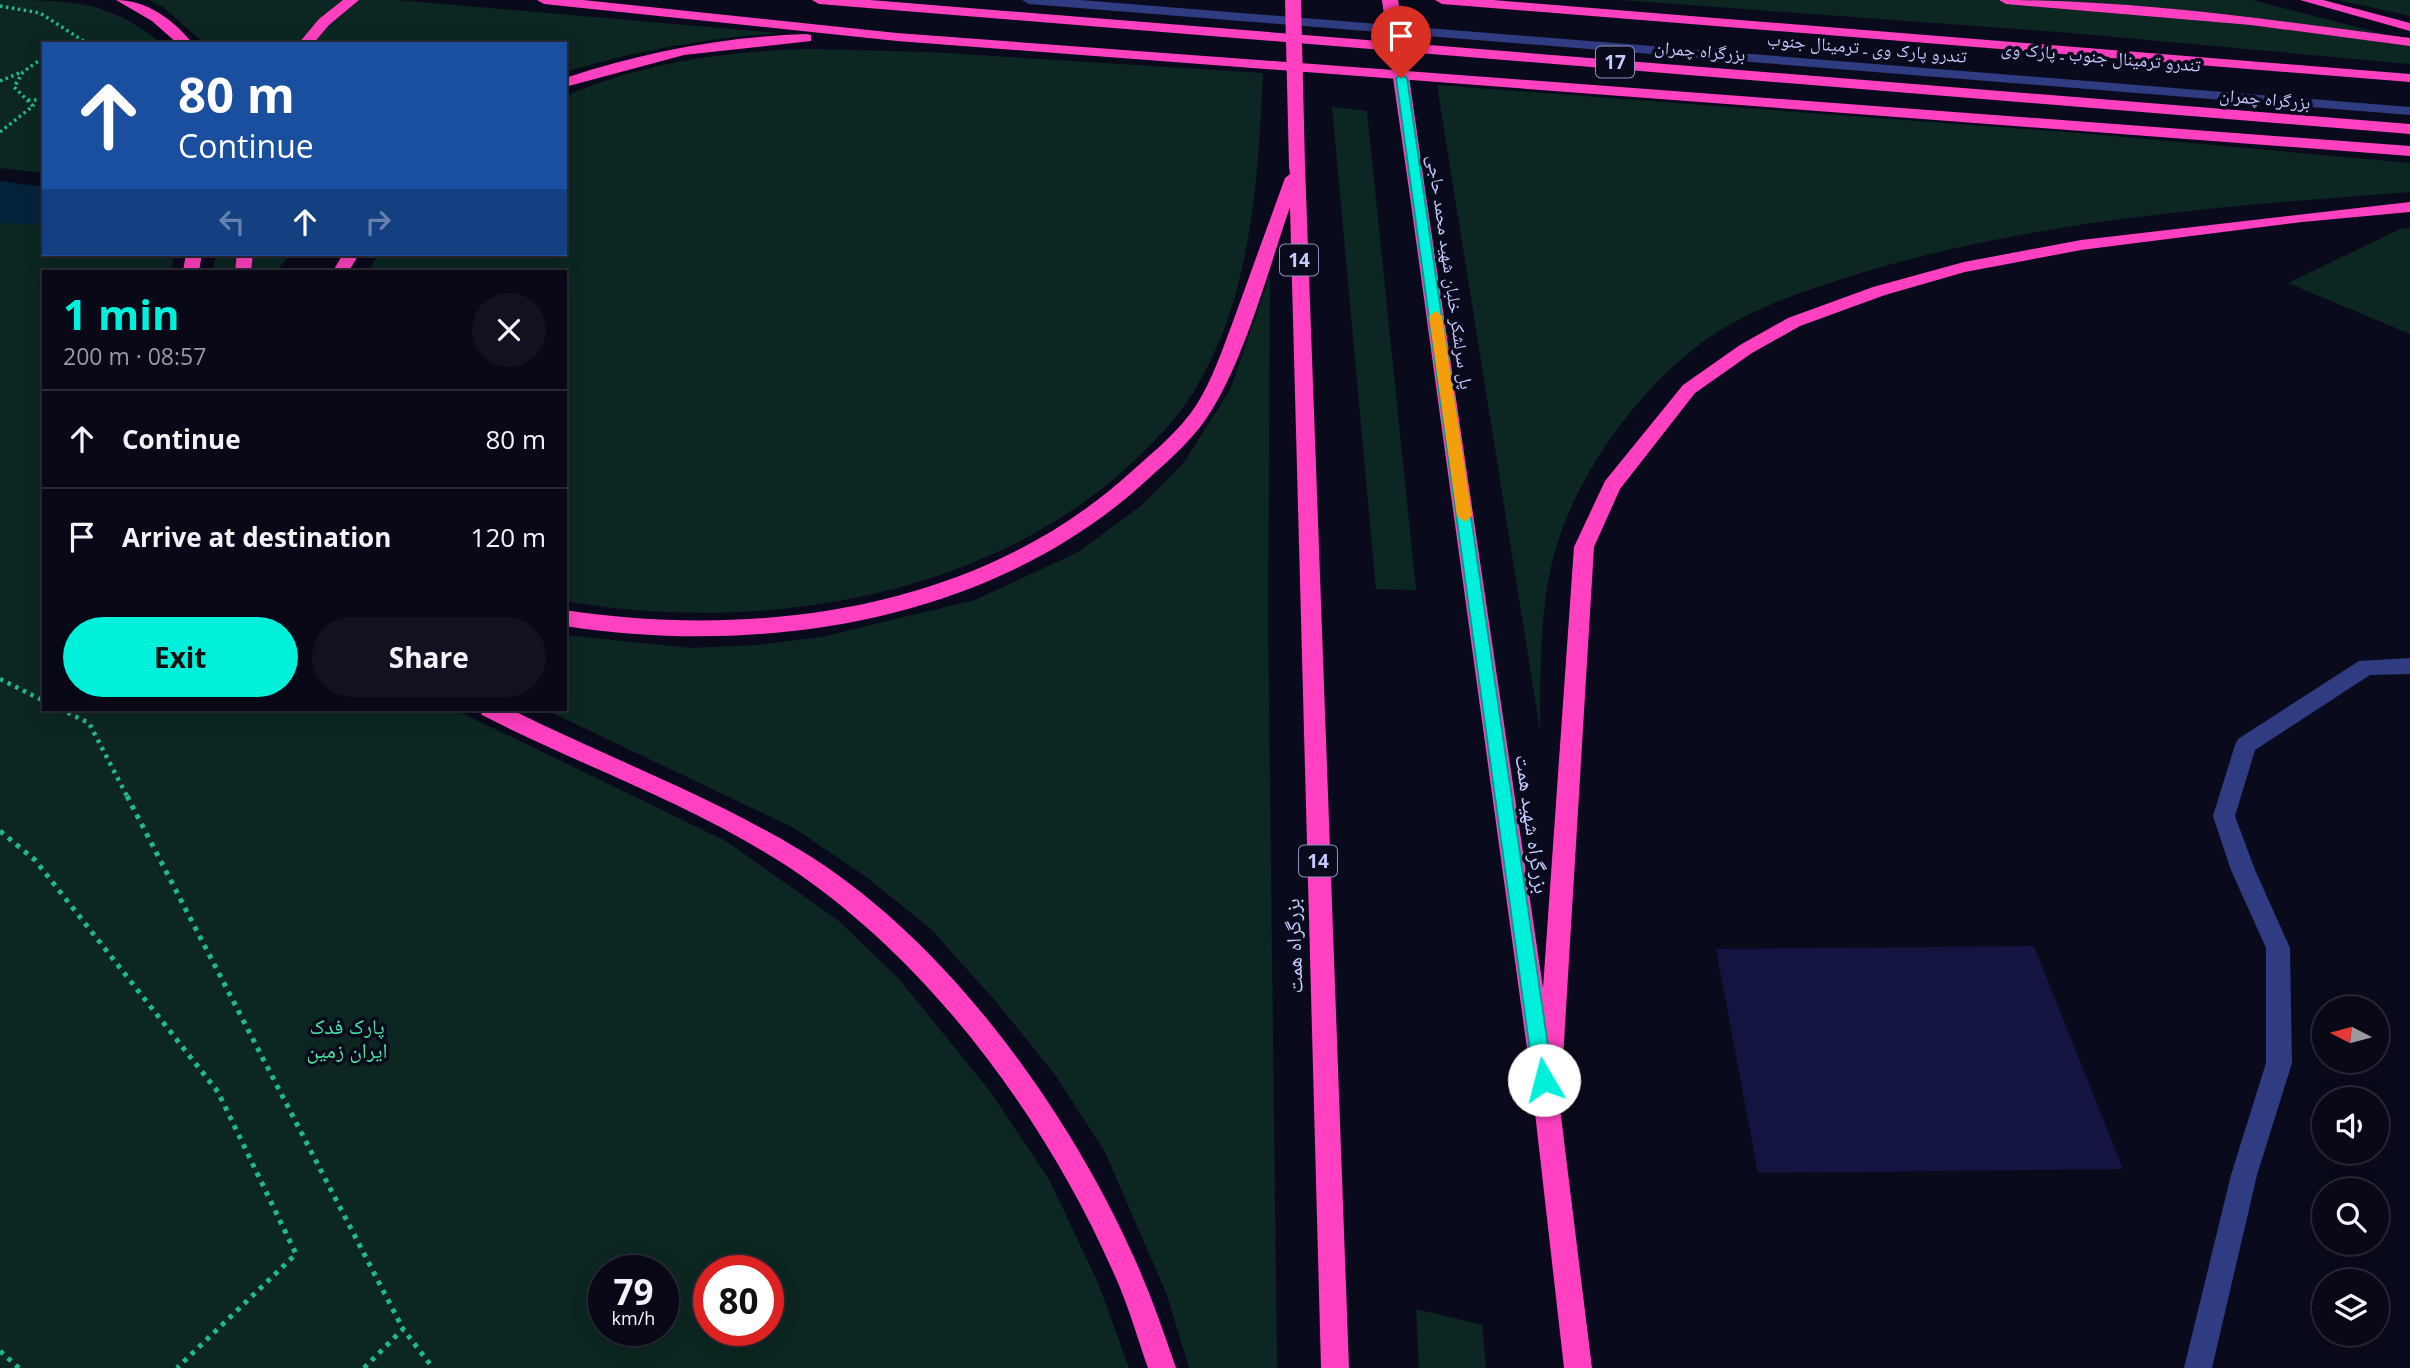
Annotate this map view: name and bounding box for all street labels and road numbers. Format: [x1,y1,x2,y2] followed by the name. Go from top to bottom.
[1766,26,1968,68] street label: تندرو پارک وی ـ ترمینال جنوب
[1654,34,1747,66] street label: بزرگراه چمران
[2000,35,2202,77] street label: تندرو ترمینال جنوب ـ پارک وی
[1596,46,1634,78] road number: 17
[2219,82,2312,114] street label: بزرگراه چمران
[1423,153,1479,391] street label: پل سرلشکر خلبان شهید محمد حاجی
[1280,244,1318,276] road number: 14
[1509,753,1557,895] street label: بزرگراه شهید همت
[1299,846,1337,876] road number: 14
[1277,898,1309,994] street label: بزرگراه همت

